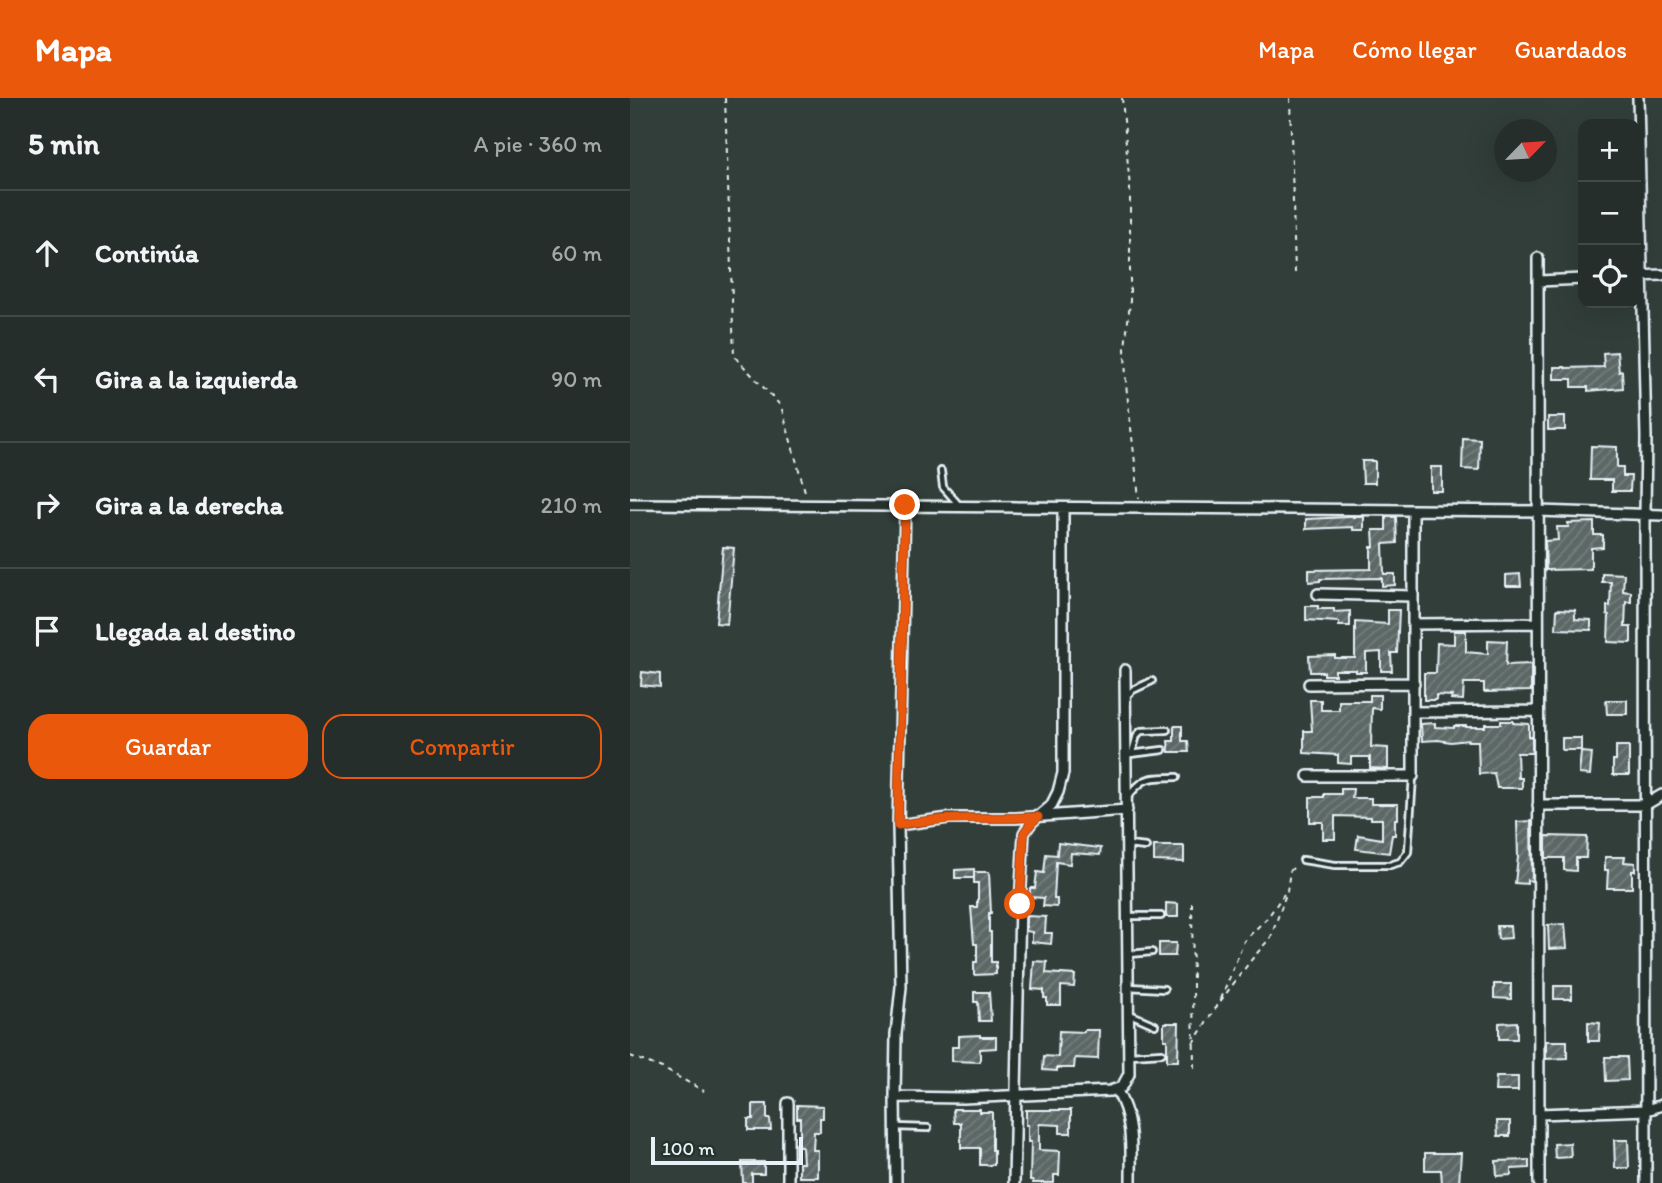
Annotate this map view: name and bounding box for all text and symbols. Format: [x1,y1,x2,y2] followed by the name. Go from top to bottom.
[35,30,112,69] text: Mapa
[1258,35,1314,64] text: Mapa
[1352,35,1477,64] text: Cómo llegar
[1515,35,1627,64] text: Guardados
[1494,119,1557,182] north arrow
[1578,119,1641,308] map controls
[1578,119,1641,182] button: +
[28,125,99,162] text: 5 min
[474,130,602,158] text: A pie · 360 m
[1578,182,1641,245] button: −
[28,234,66,272] icon: ahead
[95,237,199,269] text: Continúa
[551,239,602,267] text: 60 m
[1578,245,1641,308] button: locate
[28,360,66,398] icon: left
[95,363,298,395] text: Gira a la izquierda
[551,365,602,393] text: 90 m
[28,486,66,524] icon: right
[95,489,283,521] text: Gira a la derecha
[889,489,920,520] route end
[541,491,602,519] text: 210 m
[28,612,66,650] icon: arrive
[95,615,296,647] text: Llegada al destino
[28,714,308,779] button: Guardar
[322,714,602,779] button: Compartir
[1004,888,1035,919] route start
[651,1134,803,1166] scale bar
[662,1137,714,1160] text: 100 m

